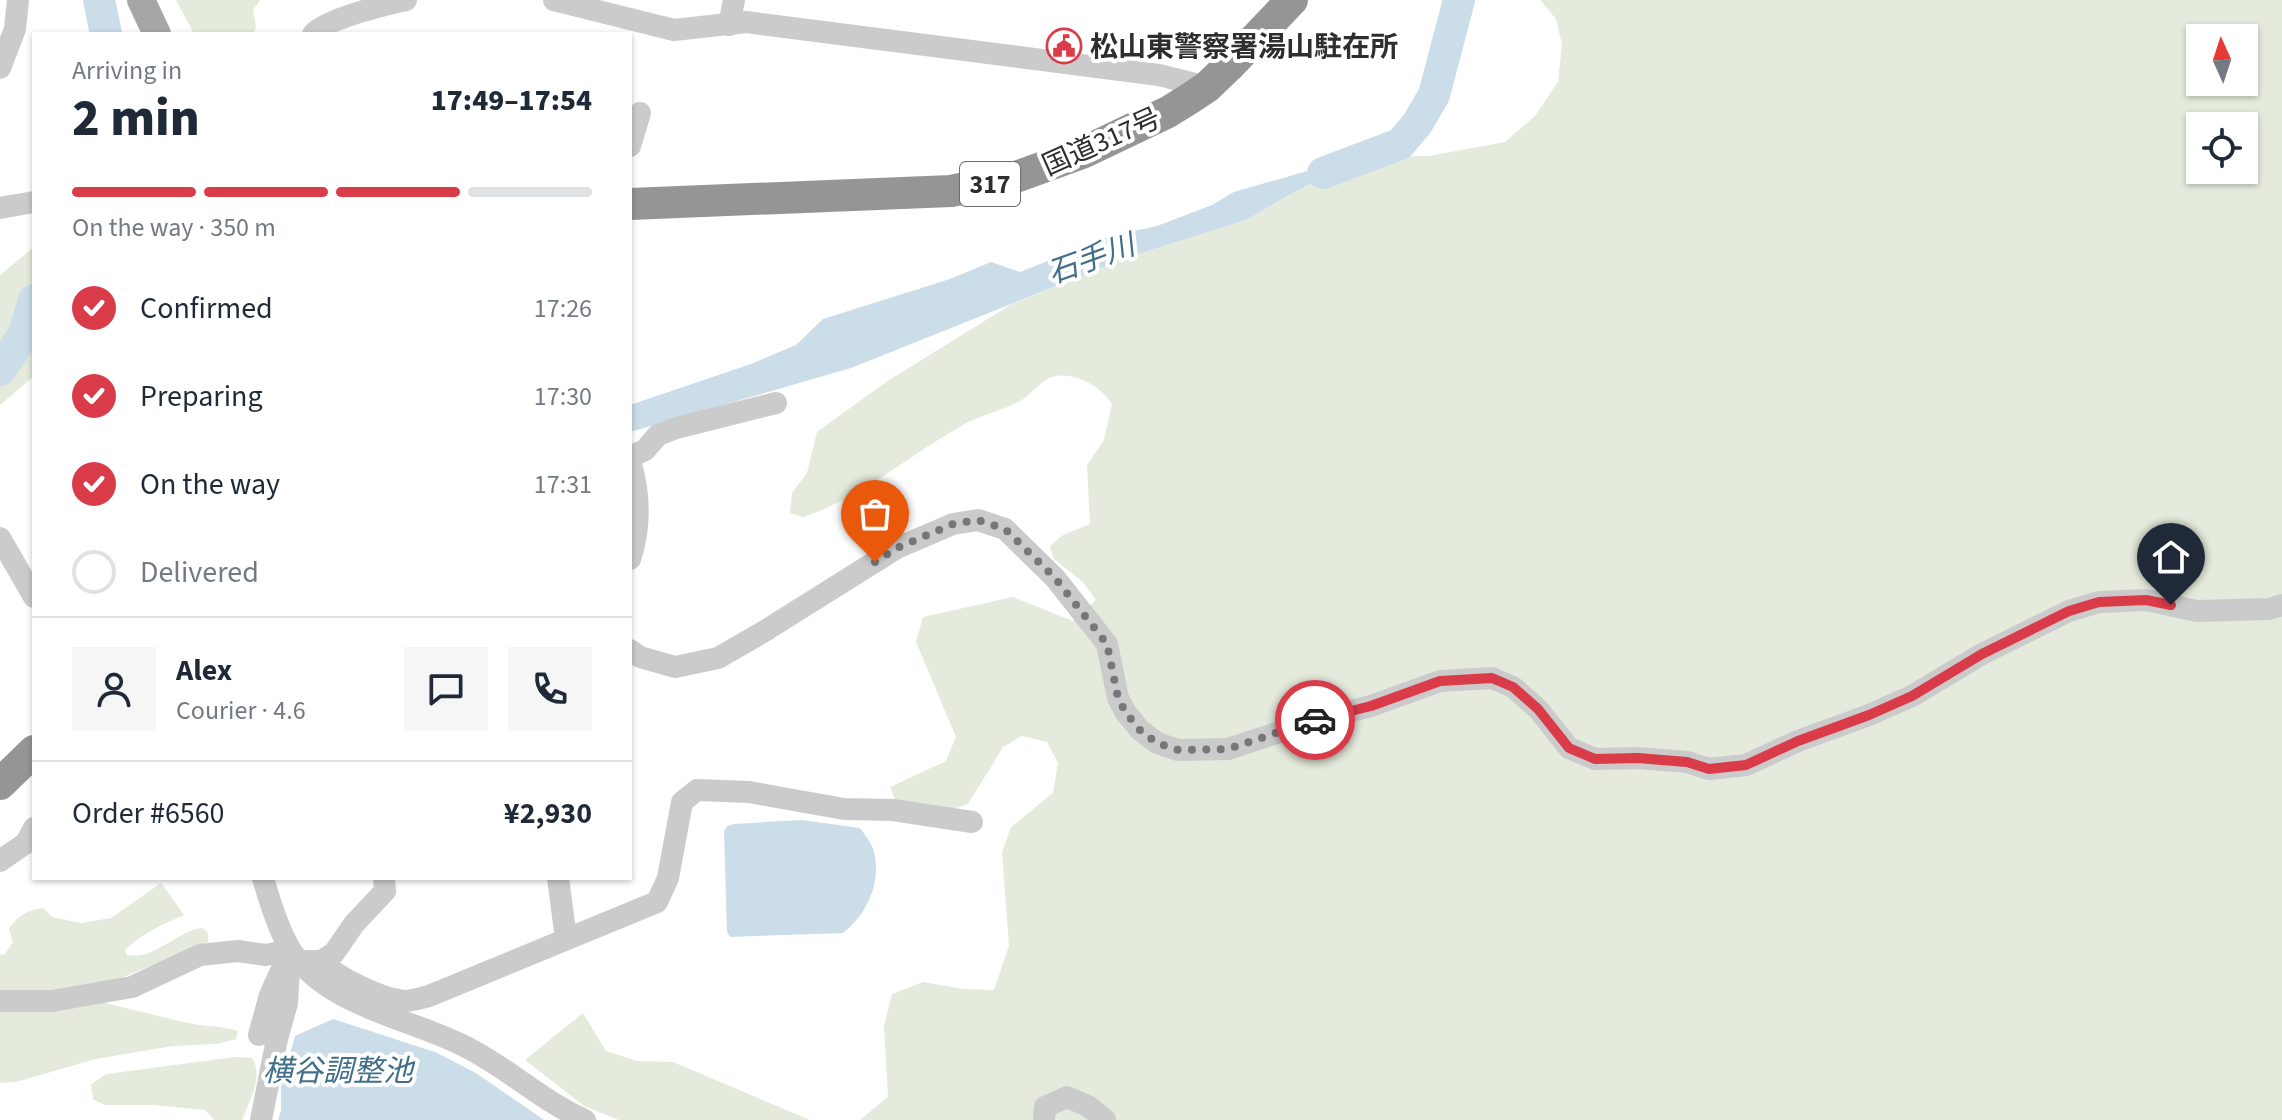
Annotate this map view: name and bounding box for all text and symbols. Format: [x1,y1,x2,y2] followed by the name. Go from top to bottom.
[2186,24,2258,96] north arrow
[2186,24,2258,184] map controls
[1045,27,1083,65] public building icon: 松山東警察署湯山駐在所
[1090,27,1398,67] place label: 松山東警察署湯山駐在所
[72,52,182,89] text: Arriving in
[431,79,592,122] text: 17:49–17:54
[72,82,200,156] text: 2 min
[1036,98,1167,186] street label: 国道317号
[2186,112,2258,184] button: locate
[960,162,1020,206] road number: 317
[72,209,276,246] text: On the way · 350 m
[1042,223,1144,295] water label: 石手川
[72,286,116,330] icon: check
[140,287,273,330] text: Confirmed
[534,290,592,327] text: 17:26
[72,374,116,418] icon: check
[140,375,263,418] text: Preparing
[534,378,592,415] text: 17:30
[72,462,116,506] icon: check
[140,463,280,506] text: On the way
[534,466,592,503] text: 17:31
[841,480,909,562] pin
[853,492,897,536] icon: bag
[2137,523,2205,605] pin
[2149,535,2193,579] icon: home
[140,551,259,594] text: Delivered
[72,647,156,731] button: person
[404,647,488,731] button: chat
[508,647,592,731] button: phone
[176,649,232,692] text: Alex
[1275,680,1355,760] courier
[176,692,306,729] text: Courier · 4.6
[1293,698,1337,742] icon: car
[72,792,225,835] text: Order #6560
[504,792,592,835] text: ¥2,930
[263,1050,416,1093] water label: 横谷調整池

